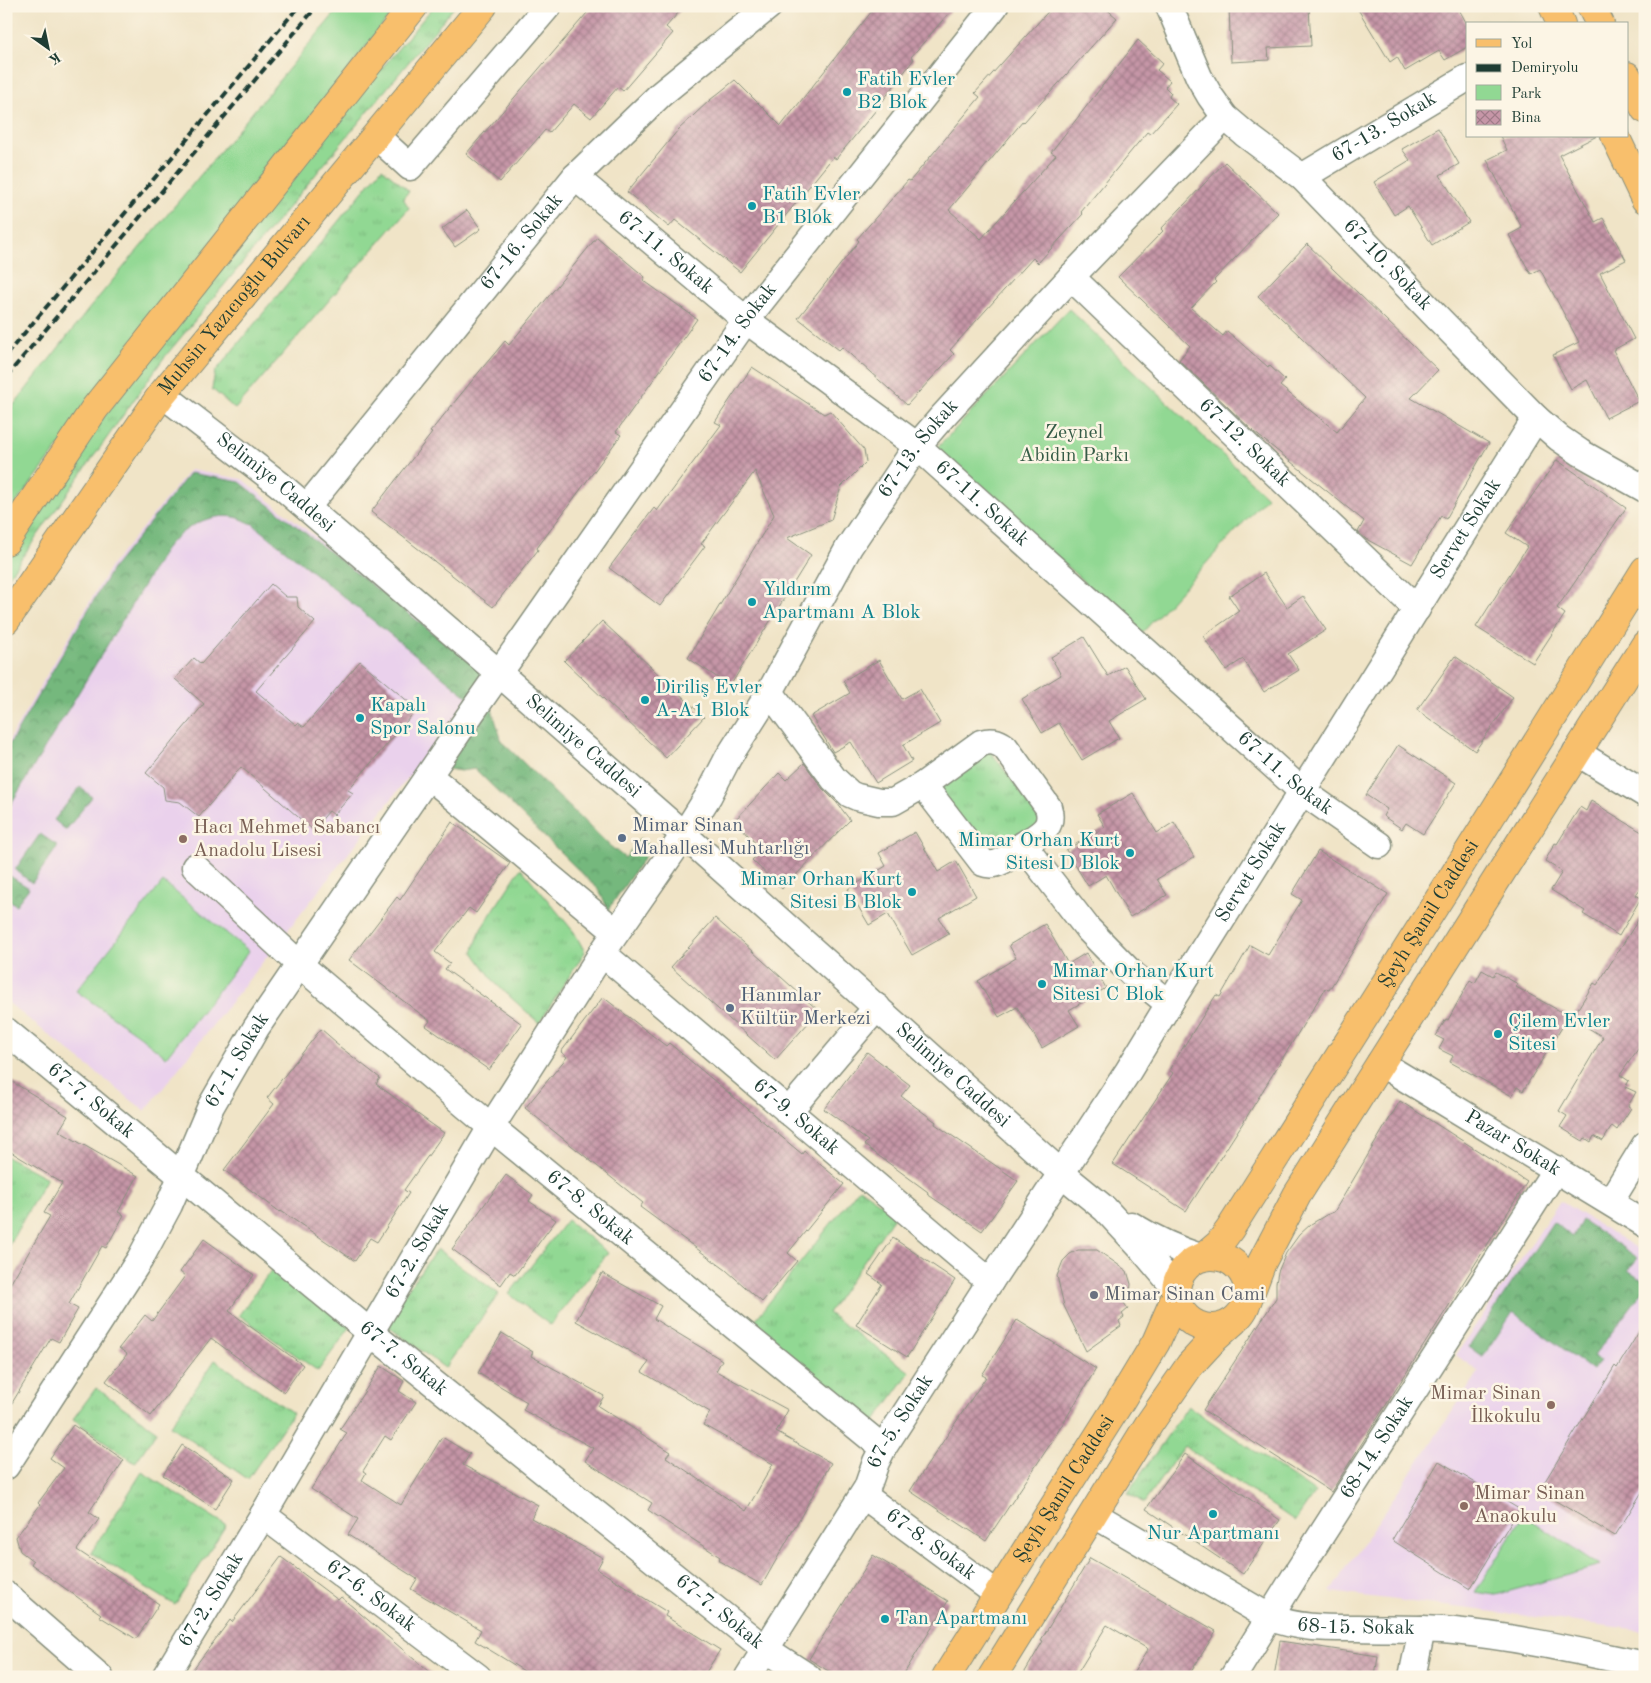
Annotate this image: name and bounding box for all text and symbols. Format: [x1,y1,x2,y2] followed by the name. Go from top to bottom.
[22,22,72,72] north arrow
[1466,22,1628,138] legend
[1511,37,1532,52] text: Yol
[46,49,63,67] text: K
[1511,61,1578,76] text: Demiryolu
[857,70,955,113] place label: Fatih Evler B2 Blok
[841,86,853,98] marker: Fatih Evler B2 Blok
[1511,87,1542,102] text: Park
[1329,89,1440,167] street label: 67-13. Sokak
[1511,111,1542,126] text: Bina
[762,185,860,228] place label: Fatih Evler B1 Blok
[477,190,567,294] street label: 67-16. Sokak
[746,200,758,212] marker: Fatih Evler B1 Blok
[614,207,717,298] street label: 67-11. Sokak
[155,212,315,399] street label: Muhsin Yazıcıoğlu Bulvarı
[1339,216,1435,315] street label: 67-10. Sokak
[695,280,781,387] street label: 67-14. Sokak
[1195,395,1294,491] street label: 67-12. Sokak
[875,396,963,502] street label: 67-13. Sokak
[1019,423,1129,466] park label: Zeynel Abidin Parkı
[212,429,338,537] street label: Selimiye Caddesi
[931,457,1032,551] street label: 67-11. Sokak
[1428,475,1505,583] street label: Servet Sokak
[762,580,921,623] place label: Yıldırım Apartmanı A Blok
[746,596,758,608] marker: Yıldırım Apartmanı A Blok
[655,678,762,721] place label: Diriliş Evler A-A1 Blok
[521,691,644,802] street label: Selimiye Caddesi
[639,694,651,706] marker: Diriliş Evler A-A1 Blok
[370,696,476,739] place label: Kapalı Spor Salonu
[354,712,366,724] marker: Kapalı Spor Salonu
[1233,728,1336,819] street label: 67-11. Sokak
[632,816,809,859] place label: Mimar Sinan Mahallesi Muhtarlığı
[193,818,380,861] place label: Hacı Mehmet Sabancı Anadolu Lisesi
[1213,819,1290,926] street label: Servet Sokak
[958,831,1120,874] place label: Mimar Orhan Kurt Sitesi D Blok
[616,832,628,844] marker: Mimar Sinan Mahallesi Muhtarlığı
[177,833,189,845] marker: Hacı Mehmet Sabancı Anadolu Lisesi
[1375,837,1483,992] street label: Şeyh Şamil Caddesi
[1124,847,1136,859] marker: Mimar Orhan Kurt Sitesi D Blok
[740,870,902,913] place label: Mimar Orhan Kurt Sitesi B Blok
[906,886,918,898] marker: Mimar Orhan Kurt Sitesi B Blok
[1052,962,1214,1005] place label: Mimar Orhan Kurt Sitesi C Blok
[1036,978,1048,990] marker: Mimar Orhan Kurt Sitesi C Blok
[740,986,871,1029] place label: Hanımlar Kültür Merkezi
[724,1002,736,1014] marker: Hanımlar Kültür Merkezi
[202,1009,273,1112] street label: 67-1. Sokak
[1508,1012,1610,1055] place label: Çilem Evler Sitesi
[891,1020,1013,1132] street label: Selimiye Caddesi
[1492,1028,1504,1040] marker: Çilem Evler Sitesi
[43,1059,138,1143] street label: 67-7. Sokak
[749,1075,843,1159] street label: 67-9. Sokak
[1461,1107,1564,1180] street label: Pazar Sokak
[542,1167,638,1250] street label: 67-8. Sokak
[382,1200,453,1302] street label: 67-2. Sokak
[1104,1285,1265,1305] place label: Mimar Sinan Cami
[1088,1289,1100,1301] marker: Mimar Sinan Cami
[355,1318,451,1400] street label: 67-7. Sokak
[865,1371,937,1471] street label: 67-5. Sokak
[1430,1384,1541,1427] place label: Mimar Sinan İlkokulu
[1337,1393,1418,1503] street label: 68-14. Sokak
[1545,1399,1557,1411] marker: Mimar Sinan İlkokulu
[1011,1412,1119,1567] street label: Şeyh Şamil Caddesi
[1474,1484,1585,1527] place label: Mimar Sinan Anaokulu
[1458,1500,1470,1512] marker: Mimar Sinan Anaokulu
[882,1505,979,1585] street label: 67-8. Sokak
[1207,1508,1219,1520] marker: Nur Apartmanı
[1147,1524,1279,1544] place label: Nur Apartmanı
[175,1549,248,1651] street label: 67-2. Sokak
[322,1556,419,1636] street label: 67-6. Sokak
[671,1571,767,1653] street label: 67-7. Sokak
[895,1609,1027,1629] place label: Tan Apartmanı
[879,1613,891,1625] marker: Tan Apartmanı
[1295,1615,1415,1639] street label: 68-15. Sokak

